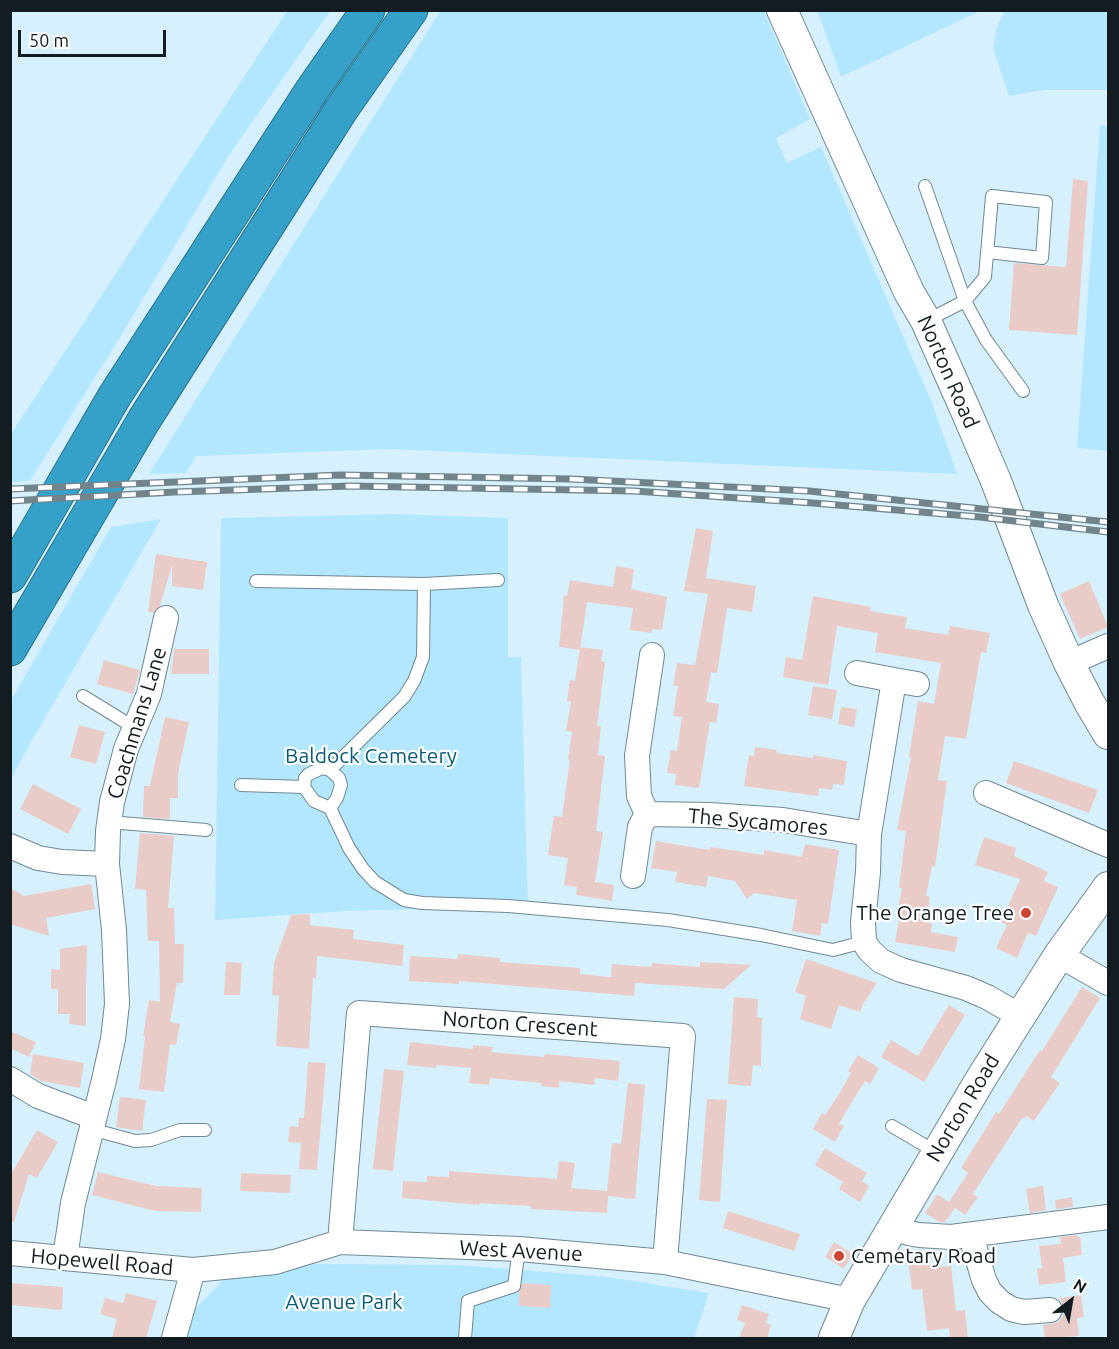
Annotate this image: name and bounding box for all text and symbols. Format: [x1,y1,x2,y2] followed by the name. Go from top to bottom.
[21,18,170,56] scale bar
[29,30,69,50] text: 50 m
[912,312,984,432] street label: Norton Road
[102,644,172,802] street label: Coachmans Lane
[285,743,457,769] park label: Baldock Cemetery
[687,803,829,841] street label: The Sycamores
[856,900,1014,926] place label: The Orange Tree
[1019,906,1033,920] marker: The Orange Tree
[442,1006,598,1042] street label: Norton Crescent
[921,1050,1005,1166] street label: Norton Road
[459,1235,583,1267] street label: West Avenue
[30,1243,174,1281] street label: Hopewell Road
[851,1243,996,1269] place label: Cemetary Road
[832,1249,846,1263] marker: Cemetary Road
[1041,1271,1101,1331] north arrow
[1071,1275,1090,1296] text: N
[285,1289,403,1315] park label: Avenue Park

